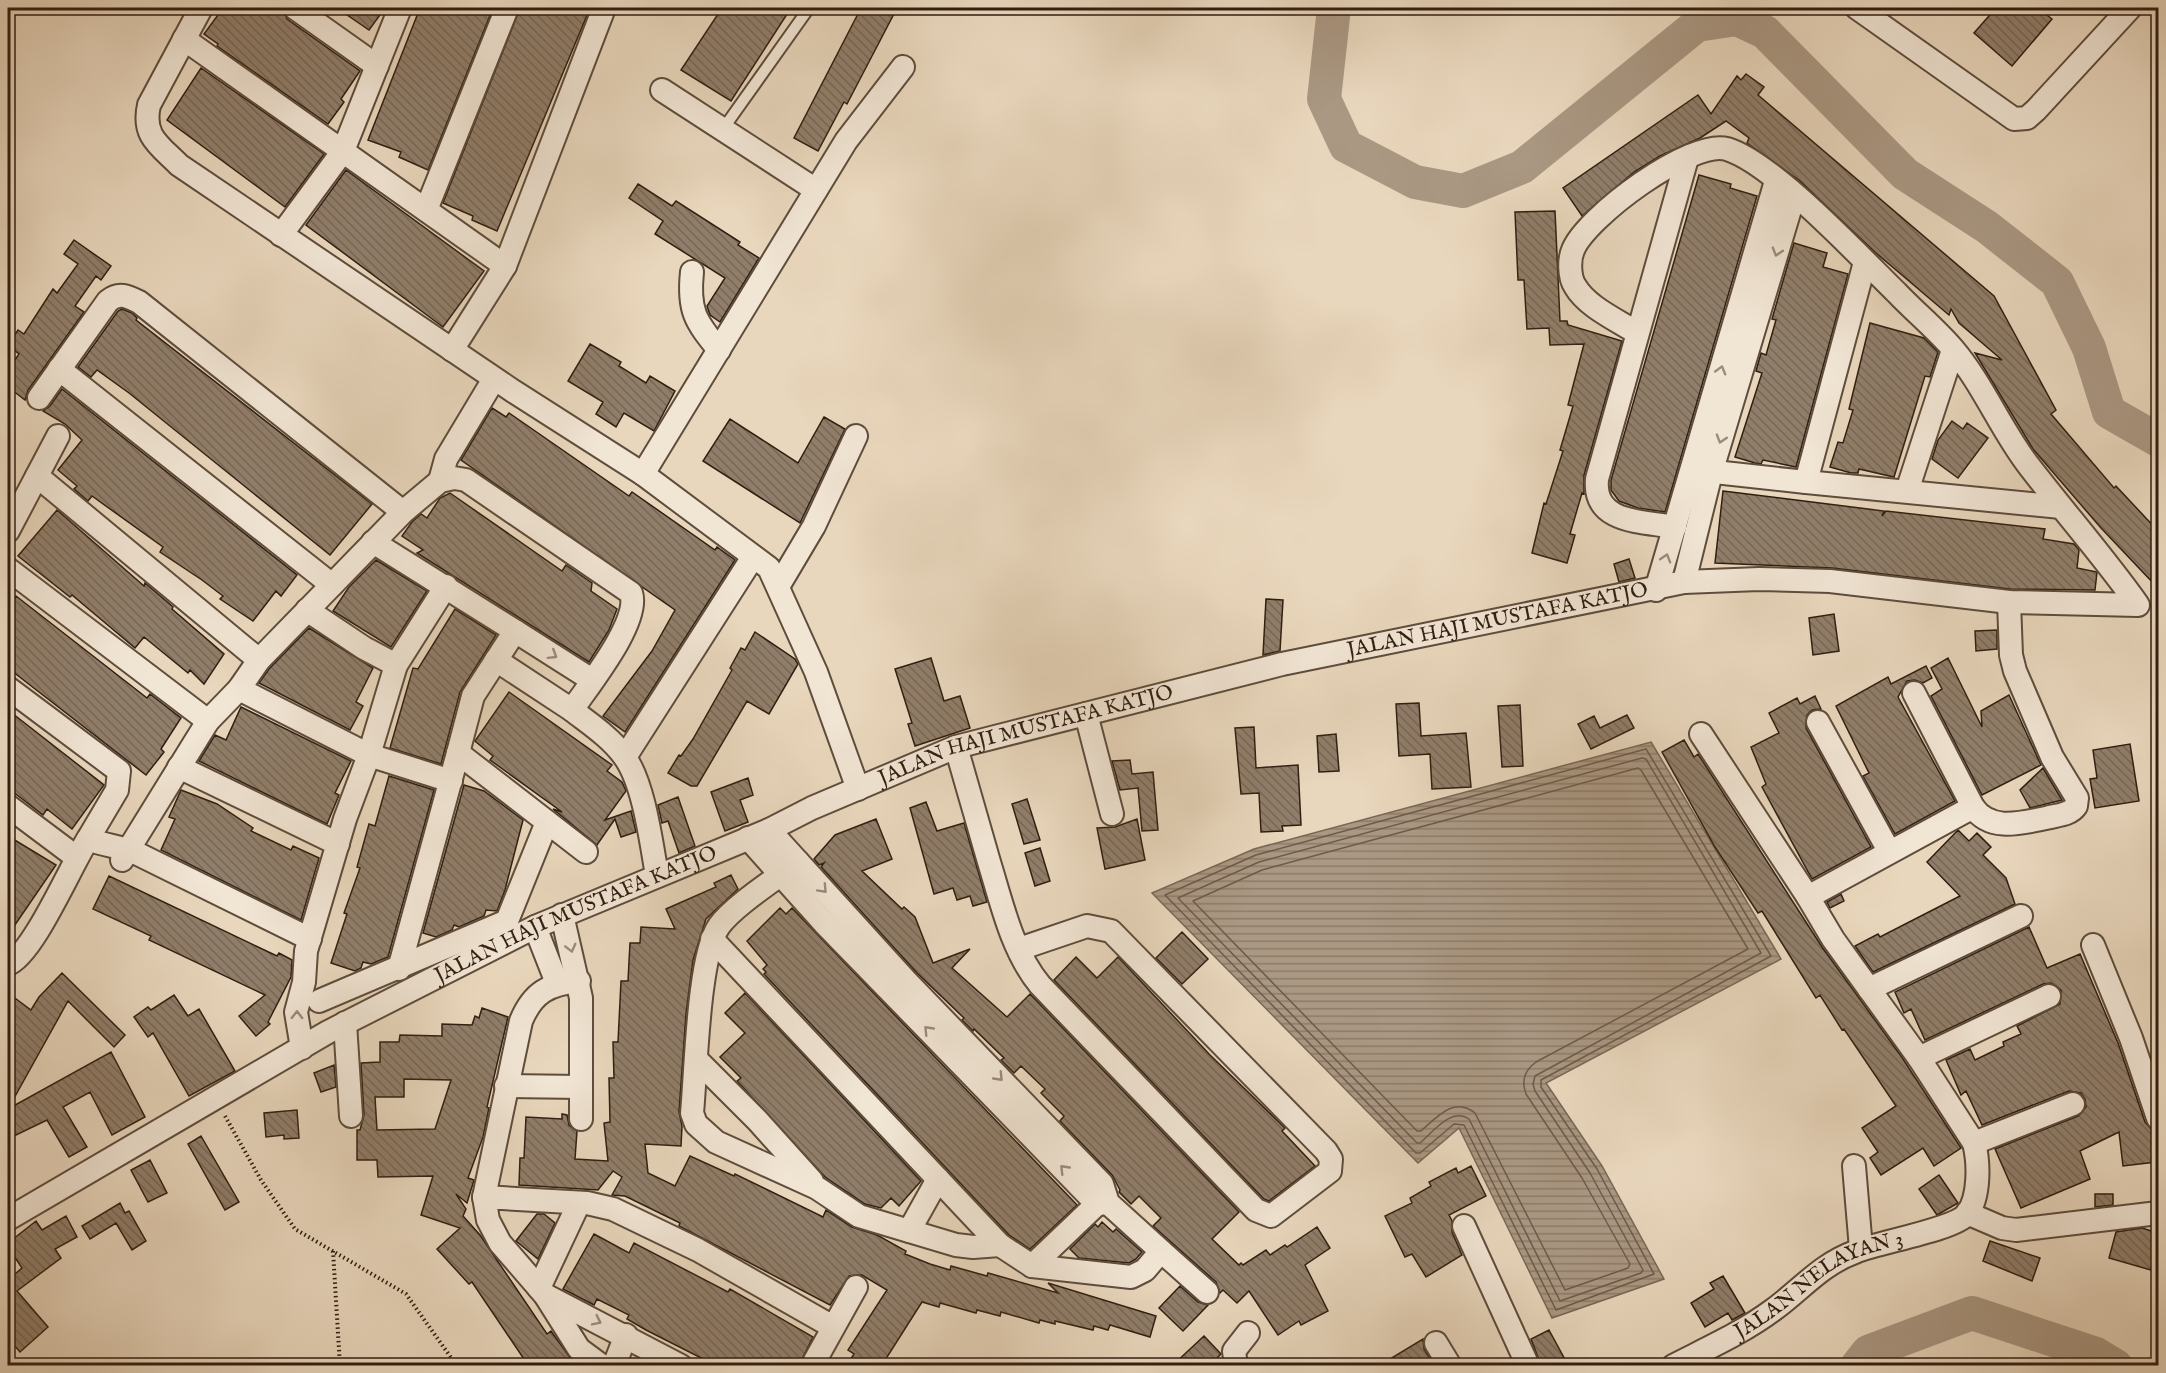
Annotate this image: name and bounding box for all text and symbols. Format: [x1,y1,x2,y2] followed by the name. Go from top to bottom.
[1772,246,1784,257] one-way arrow
[1714,365,1726,376] one-way arrow
[1716,433,1728,444] one-way arrow
[1659,553,1671,564] one-way arrow
[1343,576,1650,664] street label: JALAN HAJI MUSTAFA KATJO
[547,648,557,660] one-way arrow
[872,679,1176,793] street label: JALAN HAJI MUSTAFA KATJO
[428,840,721,990] street label: JALAN HAJI MUSTAFA KATJO
[815,882,826,893] one-way arrow
[563,943,576,953] one-way arrow
[291,1010,303,1019] one-way arrow
[924,1026,935,1036] one-way arrow
[992,1070,1003,1081] one-way arrow
[1060,1166,1071,1176] one-way arrow
[1728,1225,1906,1346] street label: JALAN NELAYAN 3
[591,1313,602,1325] one-way arrow

